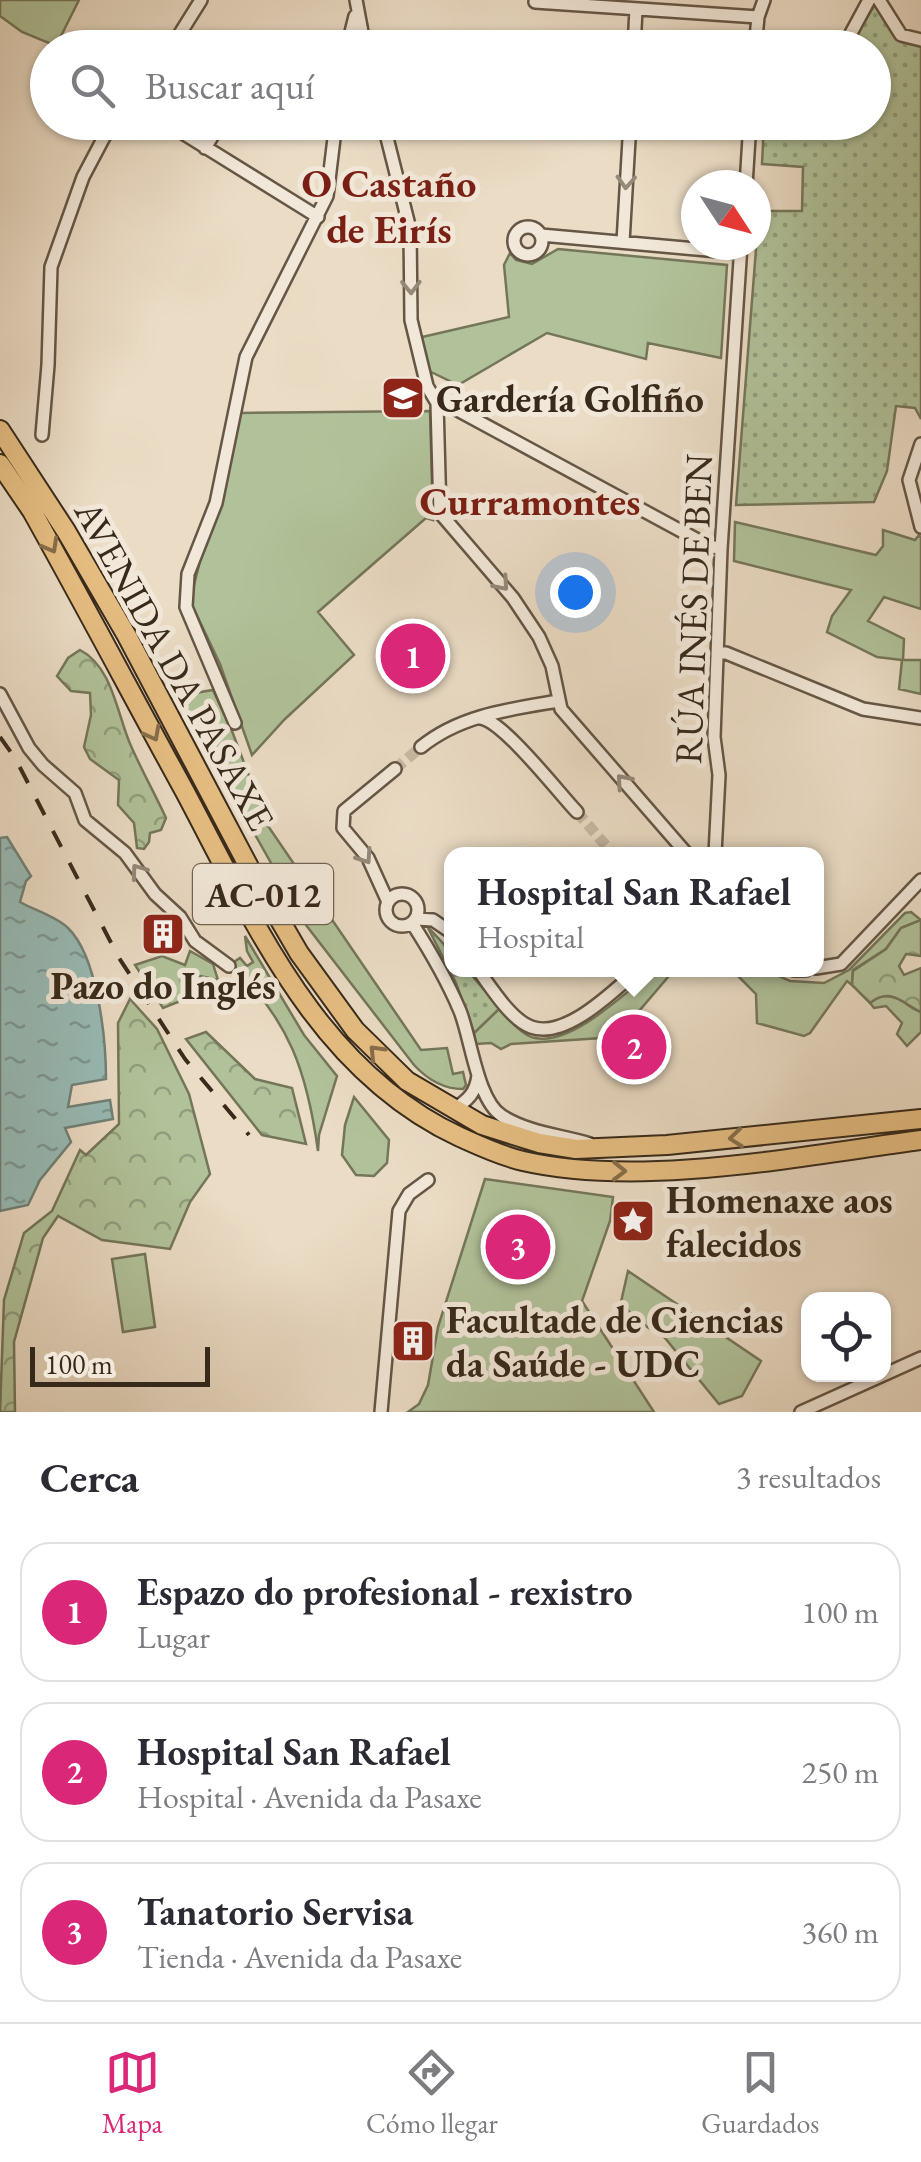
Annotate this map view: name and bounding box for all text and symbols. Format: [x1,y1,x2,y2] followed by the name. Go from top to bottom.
[30,30,891,140] search box
[65,58,120,113] icon: search
[145,61,314,110] text: Buscar aquí
[302,157,476,255] district label: O Castaño de Eirís
[681,170,771,260] north arrow
[616,175,637,191] one-way arrow
[400,280,422,295] one-way arrow
[436,374,704,423] place label: Gardería Golfiño
[380,375,426,421] school or university icon: Gardería Golfiño
[663,453,723,765] street label: RÚA INÉS DE BEN
[419,475,641,527] district label: Curramontes
[63,490,286,839] street label: AVENIDA DA PASAXE
[39,536,59,554] one-way arrow
[550,567,601,618] your location
[490,573,508,591] one-way arrow
[380,618,446,694] pin: 1
[141,724,161,742] one-way arrow
[617,774,635,792] one-way arrow
[353,847,372,865] one-way arrow
[444,847,824,977] popup
[132,864,150,882] one-way arrow
[193,864,333,924] road number: AC-012
[477,867,791,916] text: Hospital San Rafael
[140,911,186,957] building icon: Pazo do Inglés
[477,916,584,958] text: Hospital
[50,961,276,1010] place label: Pazo do Inglés
[602,1010,666,1084] pin: 2
[370,1045,388,1063] one-way arrow
[727,1127,743,1148] one-way arrow
[612,1160,627,1182] one-way arrow
[666,1175,893,1268] place label: Homenaxe aos falecidos
[610,1198,656,1244] place icon: Homenaxe aos falecidos
[486,1210,550,1284] pin: 3
[801,1292,891,1382] map controls
[801,1292,891,1382] button: locate
[446,1295,783,1388] place label: Facultade de Ciencias da Saúde - UDC
[390,1318,436,1364] building icon: Facultade de Ciencias da Saúde - UDC
[30,1342,210,1386] scale bar
[45,1346,113,1382] text: 100 m
[40,1450,139,1505] text: Cerca
[736,1456,881,1498] text: 3 resultados
[137,1567,633,1616] text: Espazo do profesional - rexistro
[66,1591,83,1633] text: 1
[802,1591,879,1633] text: 100 m
[137,1616,210,1658] text: Lugar
[137,1727,451,1776] text: Hospital San Rafael
[66,1751,83,1793] text: 2
[802,1751,879,1793] text: 250 m
[137,1776,482,1818] text: Hospital · Avenida da Pasaxe
[137,1887,413,1936] text: Tanatorio Servisa
[66,1911,83,1953] text: 3
[802,1911,879,1953] text: 360 m
[137,1936,462,1978] text: Tienda · Avenida da Pasaxe
[102,2045,163,2141] tab: Mapa
[366,2045,498,2141] tab: Cómo llegar
[701,2045,819,2141] tab: Guardados

